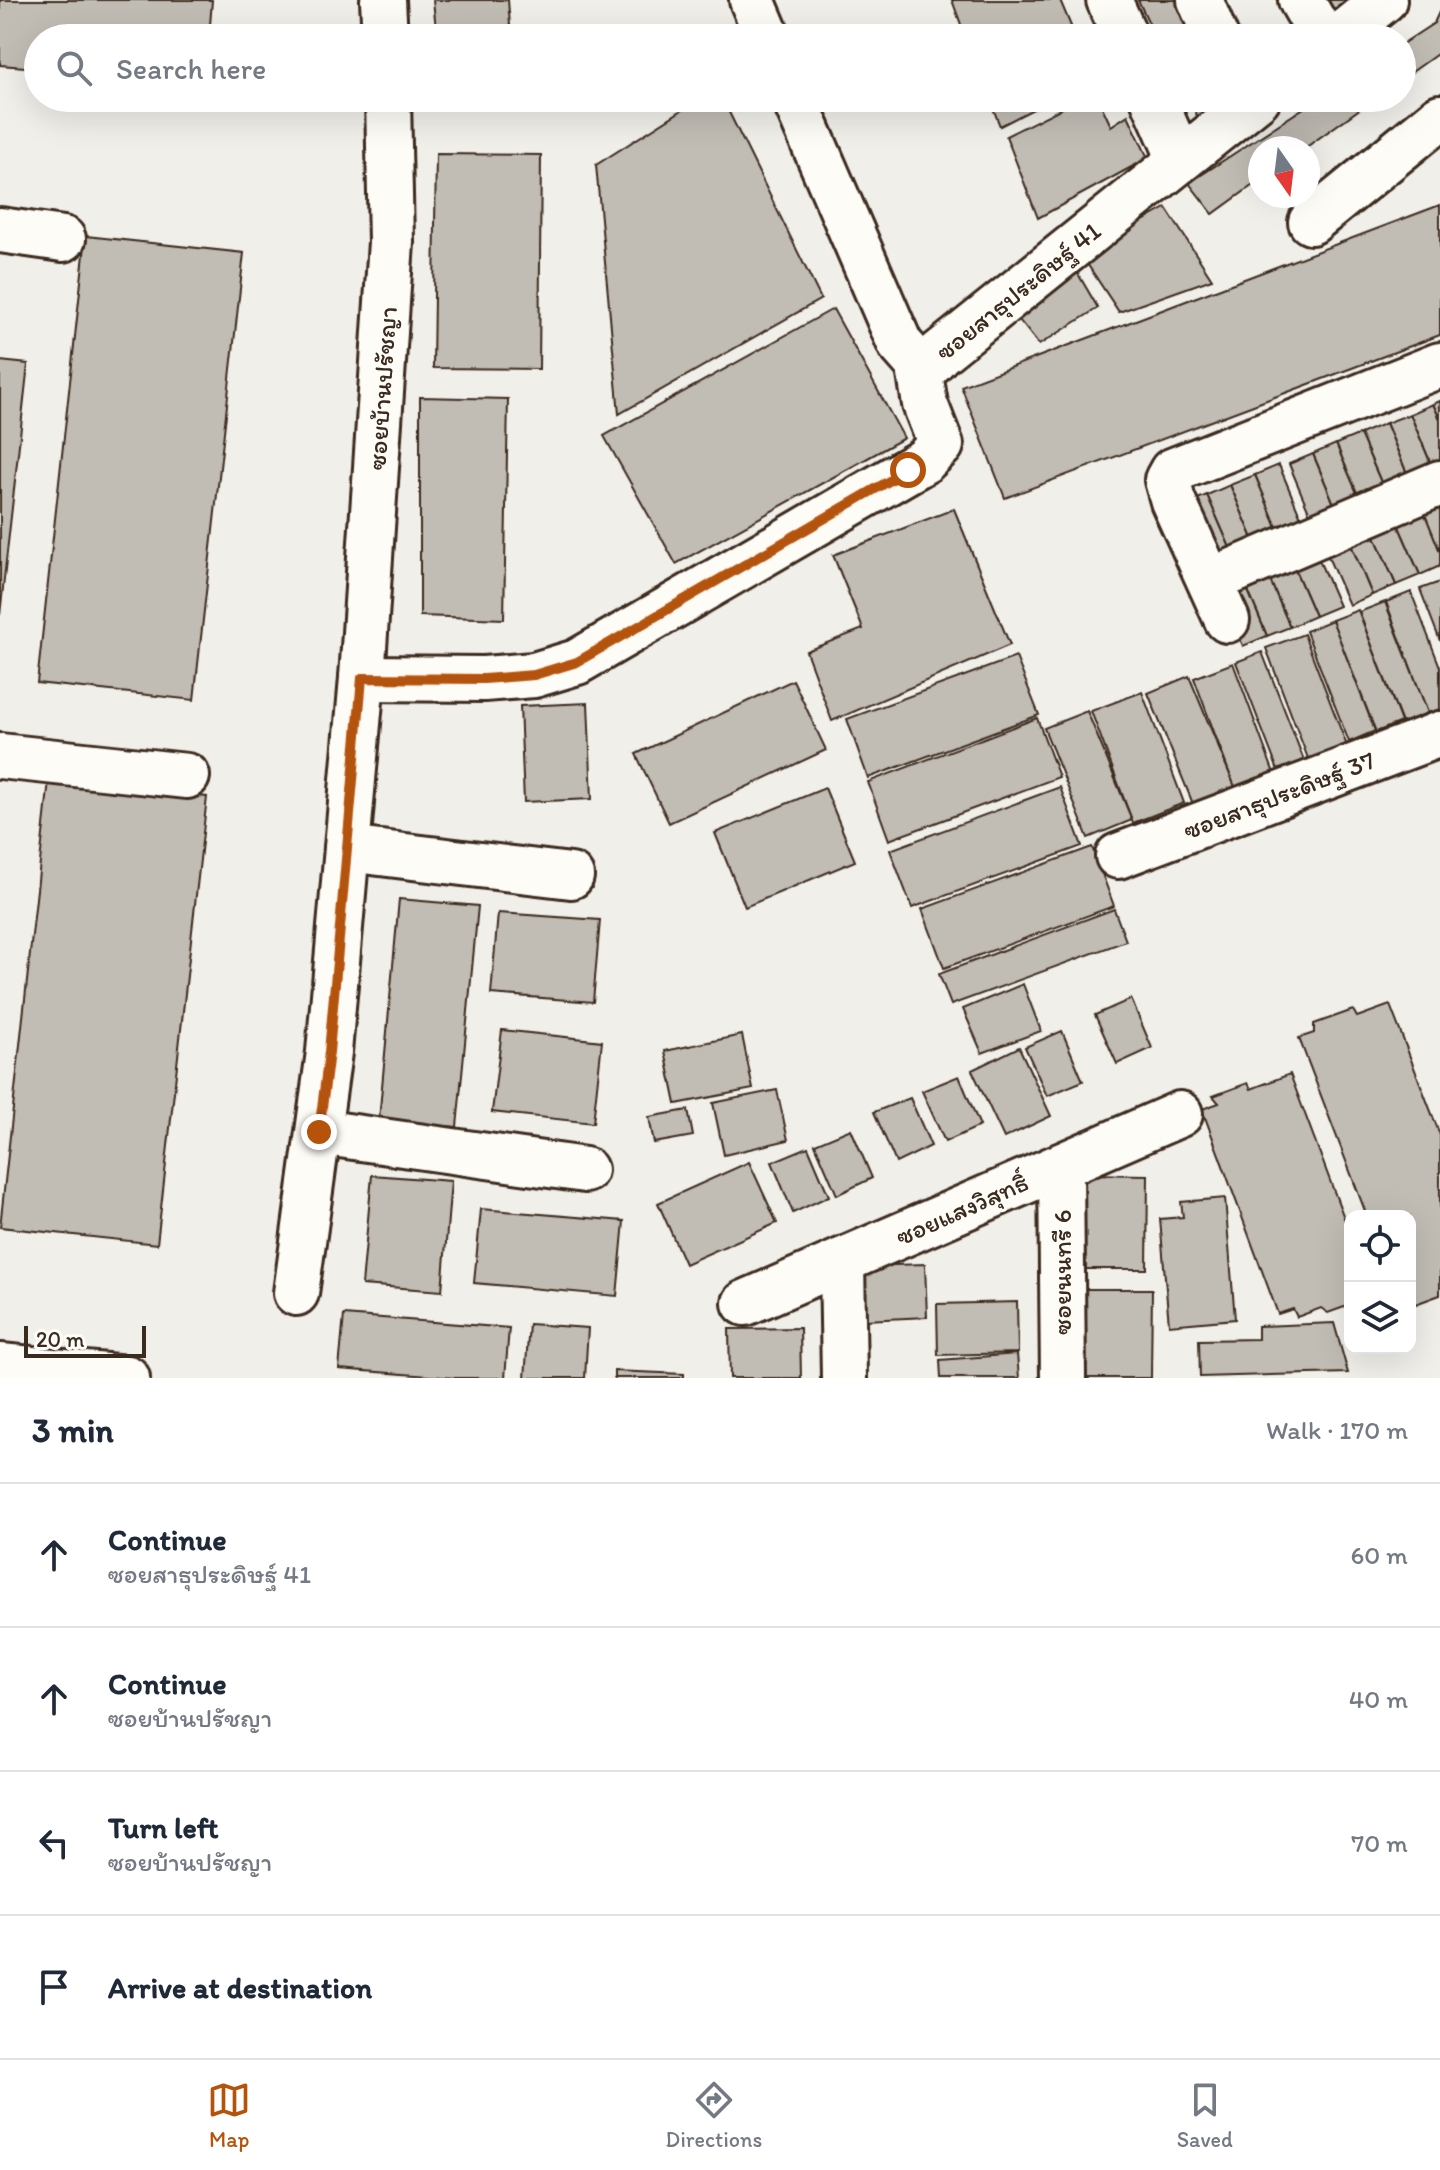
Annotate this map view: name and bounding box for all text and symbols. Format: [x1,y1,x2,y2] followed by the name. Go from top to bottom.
[24,24,1416,112] search box
[52,46,96,90] icon: search
[116,50,266,87] text: Search here
[1248,136,1320,208] north arrow
[929,215,1108,369] street label: ซอยสาธุประดิษฐ์ 41
[360,305,404,471] street label: ซอยบ้านปรัชญา
[890,452,926,488] route start
[1179,744,1380,848] street label: ซอยสาธุประดิษฐ์ 37
[301,1114,337,1150] route end
[891,1166,1034,1254] street label: ซอยแสงวิสุทธิ์
[1046,1209,1078,1335] street label: ซอยนนทรี 6
[1344,1210,1416,1354] map controls
[1344,1210,1416,1282] button: locate
[1344,1282,1416,1354] button: layers
[24,1322,146,1358] scale bar
[36,1326,85,1353] text: 20 m
[32,1410,114,1451] text: 3 min
[1266,1414,1408,1446] text: Walk · 170 m
[108,1521,227,1558] text: Continue
[32,1533,76,1577] icon: ahead
[1351,1539,1408,1571] text: 60 m
[108,1558,311,1590] text: ซอยสาธุประดิษฐ์ 41
[108,1665,227,1702] text: Continue
[32,1677,76,1721] icon: ahead
[1349,1683,1408,1715] text: 40 m
[108,1702,272,1734] text: ซอยบ้านปรัชญา
[108,1809,219,1846] text: Turn left
[32,1821,76,1865] icon: left
[1351,1827,1408,1859] text: 70 m
[108,1846,272,1878] text: ซอยบ้านปรัชญา
[32,1965,76,2009] icon: arrive
[108,1969,372,2006] text: Arrive at destination
[207,2078,251,2153] tab: Map
[666,2078,762,2153] tab: Directions
[1177,2078,1233,2153] tab: Saved

